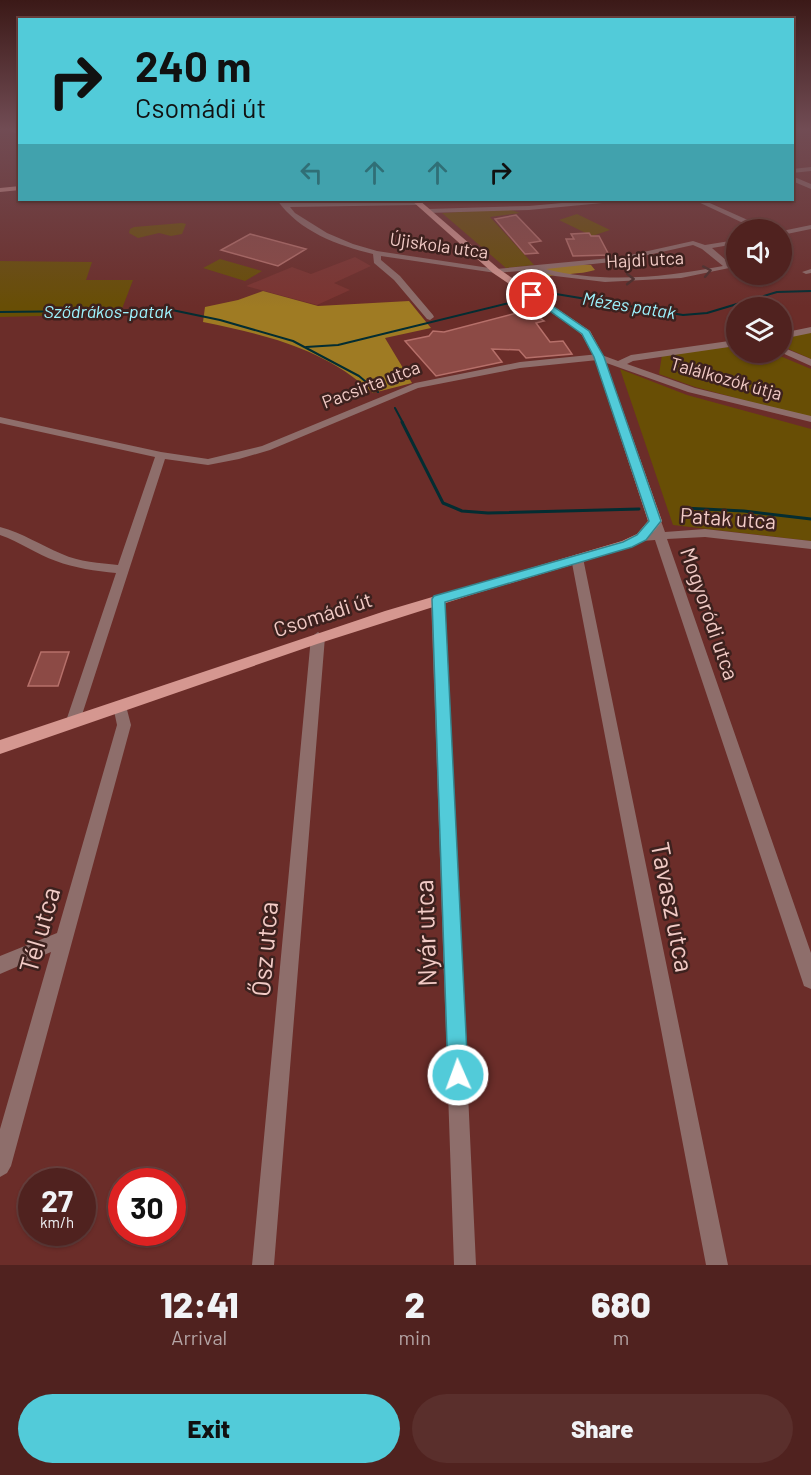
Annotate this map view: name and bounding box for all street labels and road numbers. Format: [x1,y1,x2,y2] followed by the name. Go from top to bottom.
[388,227,490,263] street label: Újiskola utca
[605,246,684,272] street label: Hajdi utca
[668,352,785,405] street label: Találkozók útja
[319,355,423,413] street label: Pacsirta utca
[679,502,777,533] street label: Patak utca
[676,544,745,683] street label: Mogyoródi utca
[270,586,375,641] street label: Csomádi út
[646,839,701,974] street label: Tavasz utca
[407,879,442,987] street label: Nyár utca
[12,883,66,976] street label: Tél utca
[244,900,283,998] street label: Ősz utca

